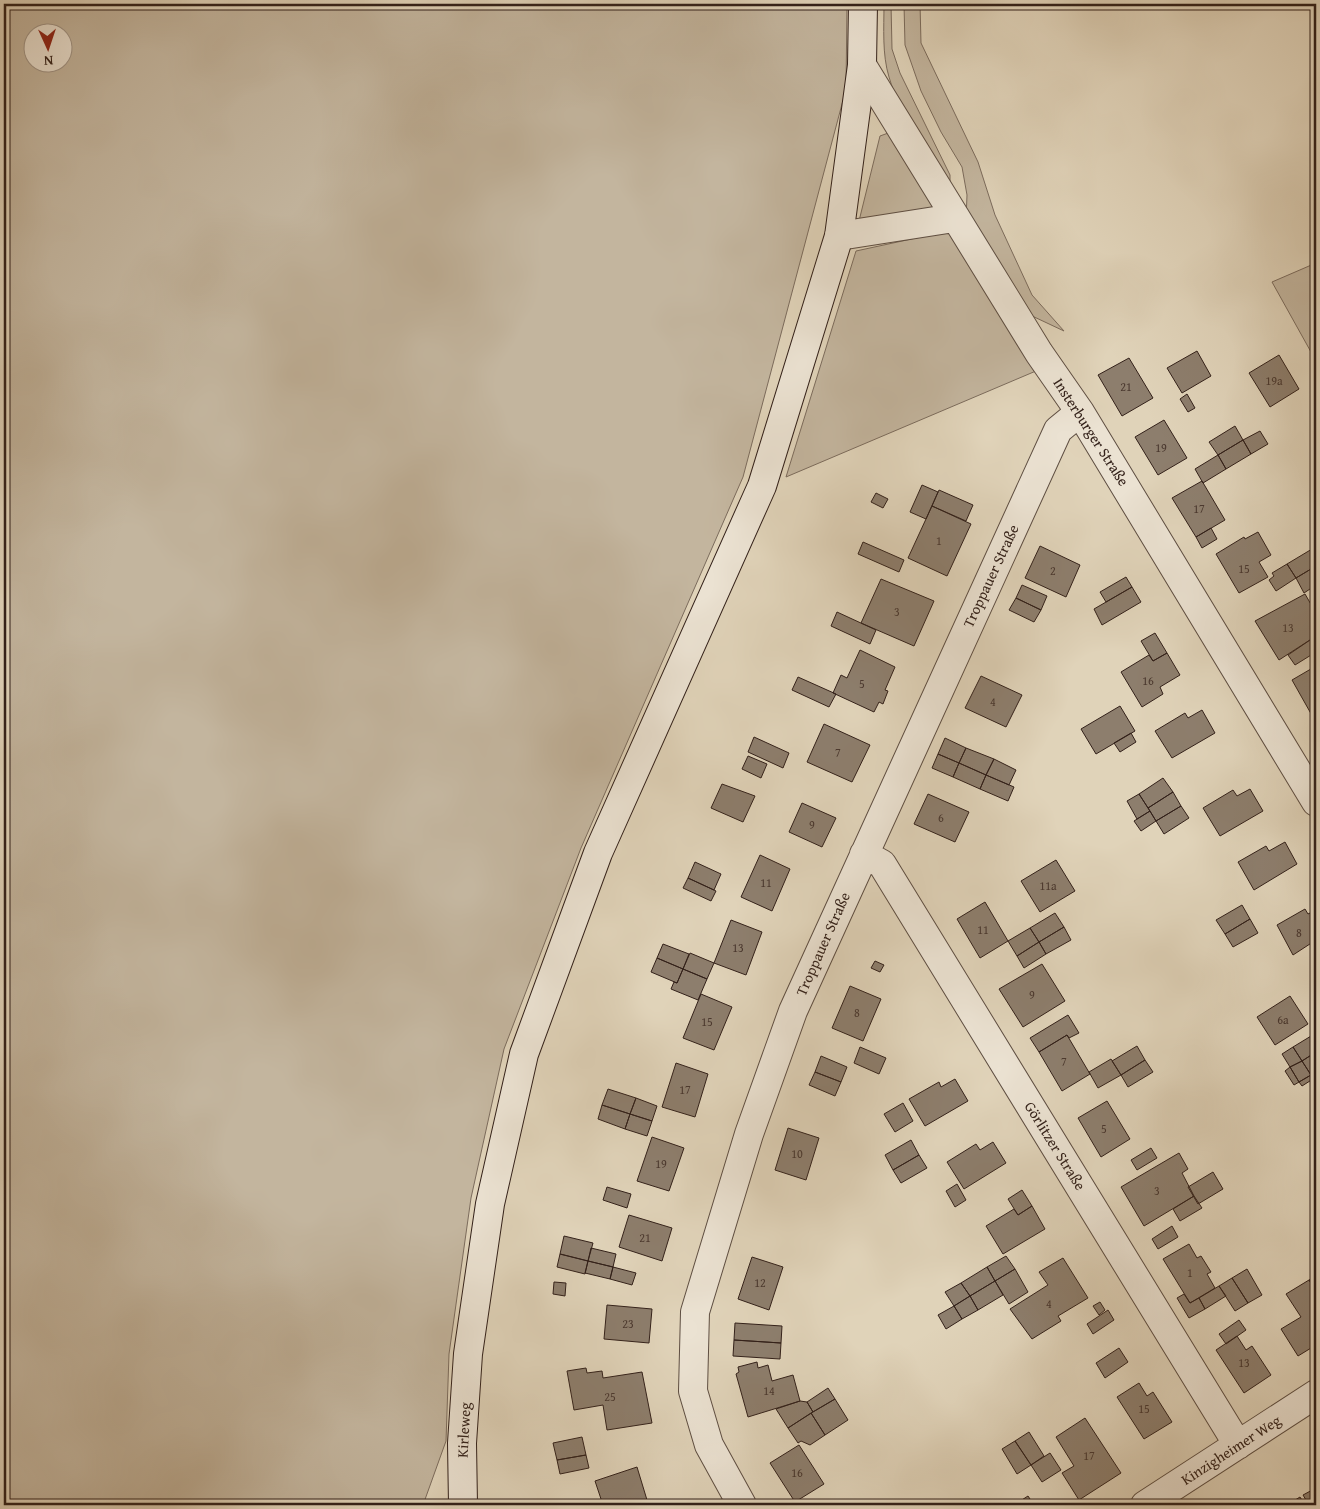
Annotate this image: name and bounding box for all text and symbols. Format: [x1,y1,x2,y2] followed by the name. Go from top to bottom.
[22,22,72,72] north arrow
[43,51,54,71] text: N
[1265,372,1283,389] house number: 19a
[1049,374,1134,490] street label: Insterburger Straße
[1120,378,1132,395] house number: 21
[1155,439,1167,456] house number: 19
[1193,500,1205,517] house number: 17
[957,521,1024,631] street label: Troppauer Straße
[936,532,942,549] house number: 1
[1238,560,1250,577] house number: 15
[1050,562,1056,579] house number: 2
[894,603,900,620] house number: 3
[1282,619,1294,636] house number: 13
[1142,672,1154,689] house number: 16
[859,675,865,692] house number: 5
[990,693,996,710] house number: 4
[835,744,841,761] house number: 7
[938,809,944,826] house number: 6
[809,816,815,833] house number: 9
[760,874,772,891] house number: 11
[1039,877,1057,894] house number: 11a
[790,889,855,999] street label: Troppauer Straße
[977,921,989,938] house number: 11
[1296,924,1302,941] house number: 8
[732,939,744,956] house number: 13
[1029,986,1035,1003] house number: 9
[854,1004,860,1021] house number: 8
[1277,1011,1289,1028] house number: 6a
[701,1013,713,1030] house number: 15
[1061,1053,1067,1070] house number: 7
[679,1081,691,1098] house number: 17
[1020,1097,1091,1194] street label: Görlitzer Straße
[1101,1120,1107,1137] house number: 5
[791,1145,803,1162] house number: 10
[655,1155,667,1172] house number: 19
[1154,1182,1160,1199] house number: 3
[639,1229,651,1246] house number: 21
[1187,1264,1193,1281] house number: 1
[754,1274,766,1291] house number: 12
[1046,1295,1052,1312] house number: 4
[622,1315,634,1332] house number: 23
[1238,1354,1250,1371] house number: 13
[763,1382,775,1399] house number: 14
[604,1388,616,1405] house number: 25
[1138,1400,1150,1417] house number: 15
[452,1401,475,1458] street label: Kirleweg
[1177,1409,1285,1490] street label: Kinzigheimer Weg
[1083,1447,1095,1464] house number: 17
[791,1464,803,1481] house number: 16

